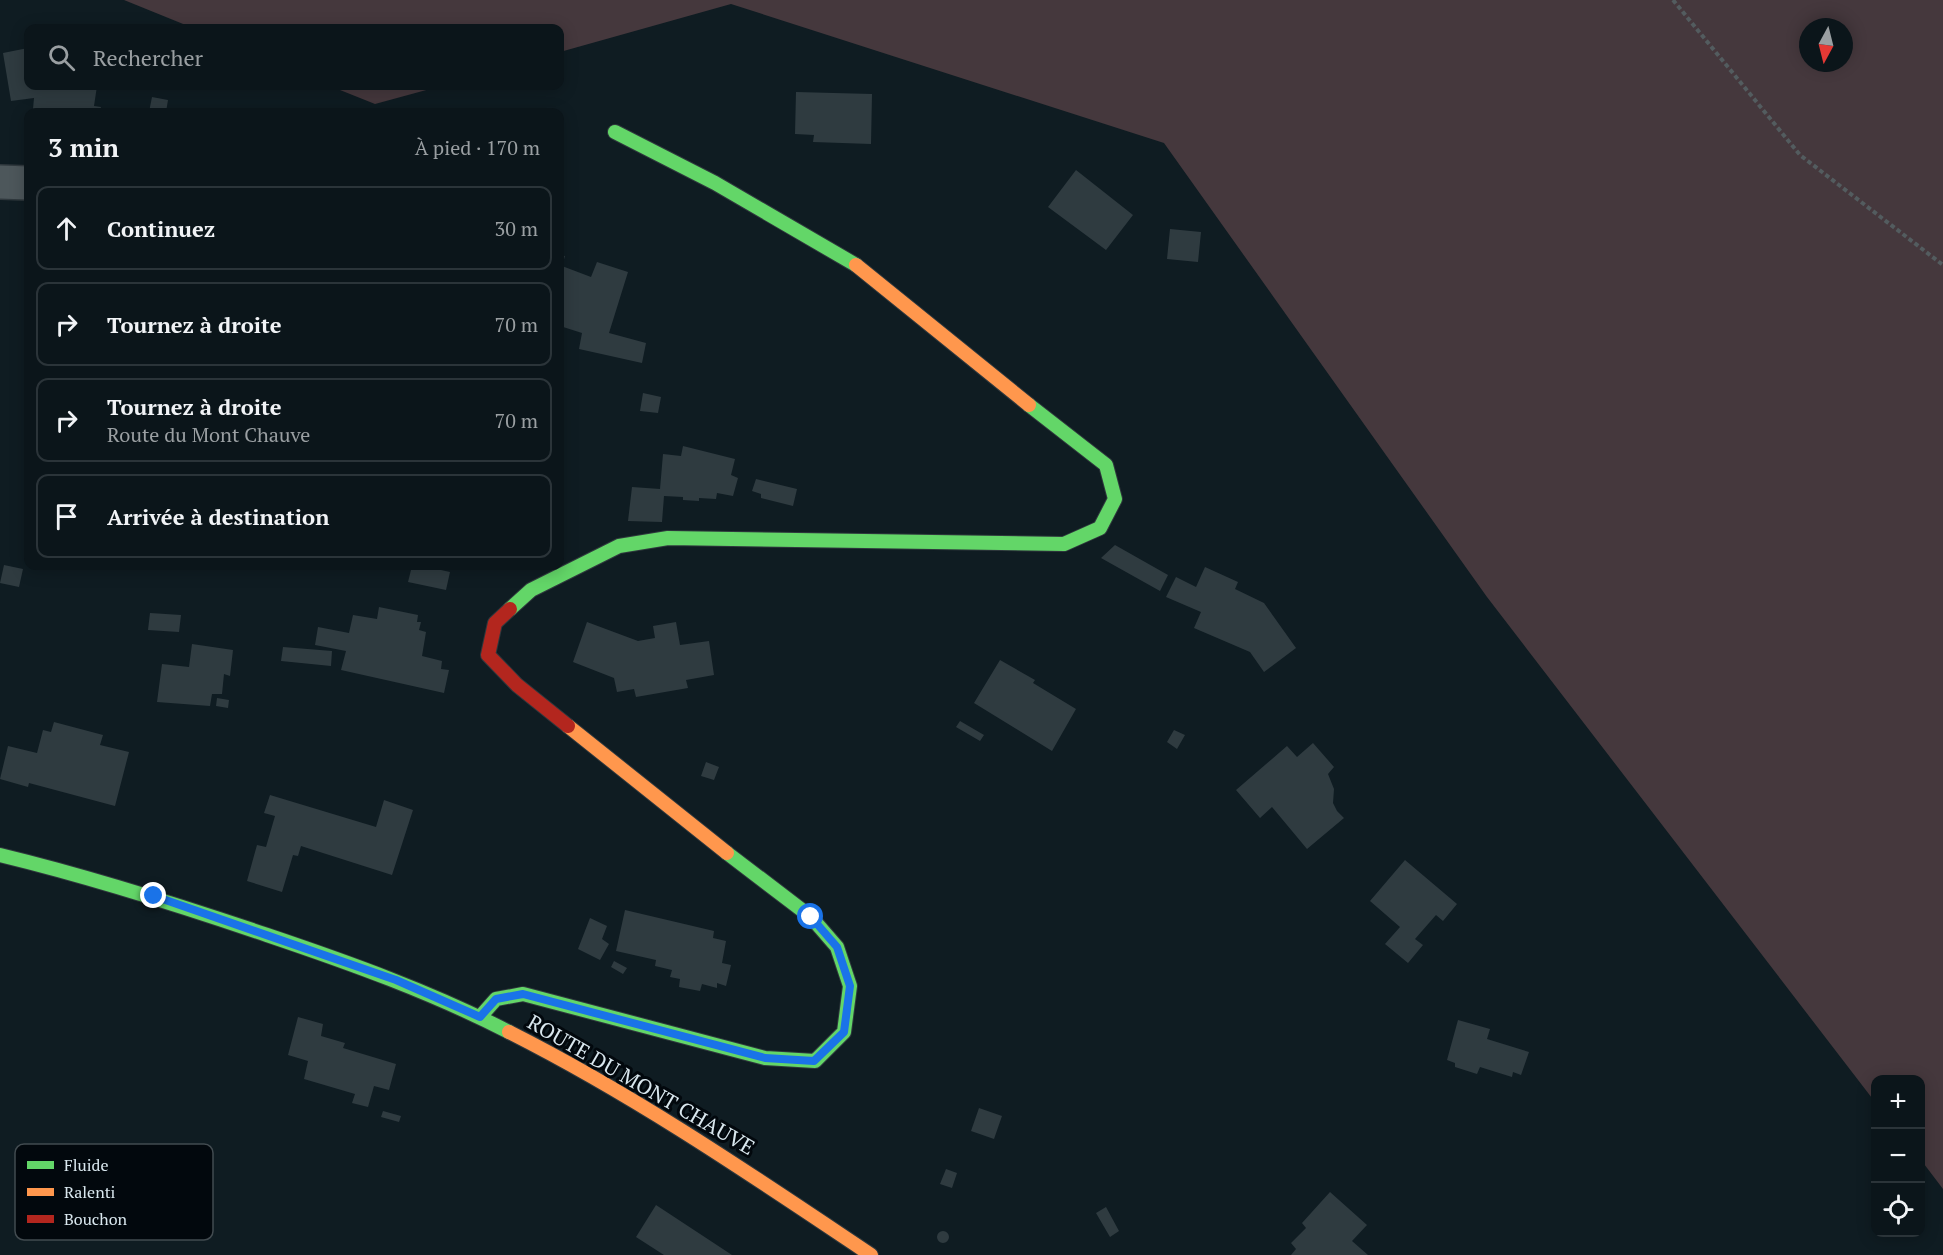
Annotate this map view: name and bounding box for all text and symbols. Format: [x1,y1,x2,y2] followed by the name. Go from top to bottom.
[1799,18,1853,72] north arrow
[24,24,564,90] search box
[45,41,78,74] icon: search
[93,43,203,72] text: Rechercher
[48,130,119,164] text: 3 min
[415,134,540,161] text: À pied · 170 m
[50,212,83,245] icon: ahead
[107,214,215,243] text: Continuez
[495,215,538,242] text: 30 m
[50,308,83,341] icon: right
[107,310,282,339] text: Tournez à droite
[495,311,538,338] text: 70 m
[107,392,282,421] text: Tournez à droite
[50,404,83,437] icon: right
[495,407,538,434] text: 70 m
[107,421,310,448] text: Route du Mont Chauve
[50,500,83,533] icon: arrive
[107,502,329,531] text: Arrivée à destination
[140,882,166,908] route end
[797,903,823,929] route start
[523,1008,760,1161] street label: ROUTE DU MONT CHAUVE
[1871,1075,1925,1237] map controls
[1871,1075,1925,1129] button: +
[1871,1129,1925,1183] button: −
[15,1144,213,1240] legend
[64,1154,108,1176] text: Fluide
[64,1181,116,1203] text: Ralenti
[1871,1183,1925,1237] button: locate
[64,1208,128,1230] text: Bouchon

